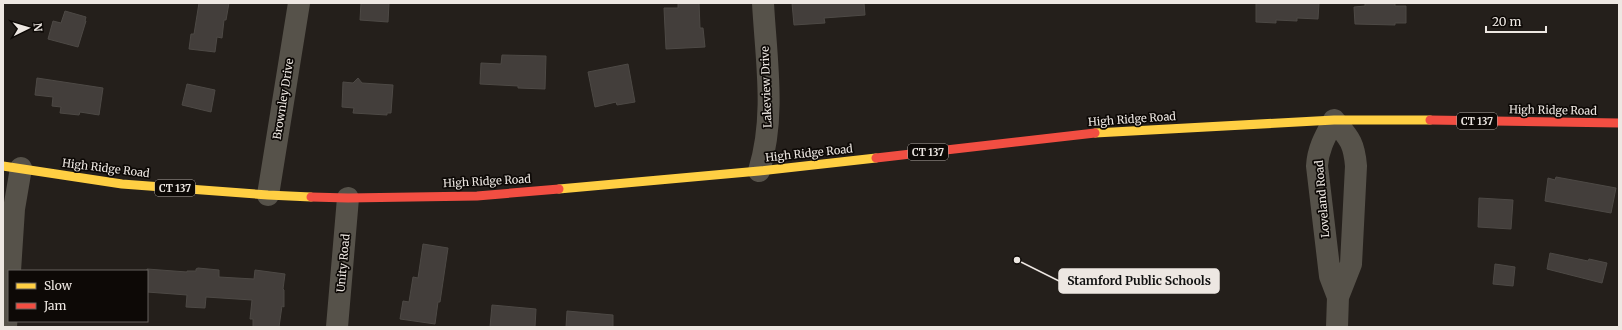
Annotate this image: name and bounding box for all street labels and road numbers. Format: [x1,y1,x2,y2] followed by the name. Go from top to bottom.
[758,46,774,128] street label: Lakeview Drive
[270,57,296,141] street label: Brownley Drive
[1509,102,1597,118] street label: High Ridge Road
[1088,109,1177,129] street label: High Ridge Road
[1457,113,1497,129] road number: CT 137
[764,141,854,165] street label: High Ridge Road
[908,144,948,160] road number: CT 137
[61,156,151,180] street label: High Ridge Road
[1312,159,1332,238] street label: Loveland Road
[443,172,532,190] street label: High Ridge Road
[155,180,195,196] road number: CT 137
[333,233,353,293] street label: Unity Road

